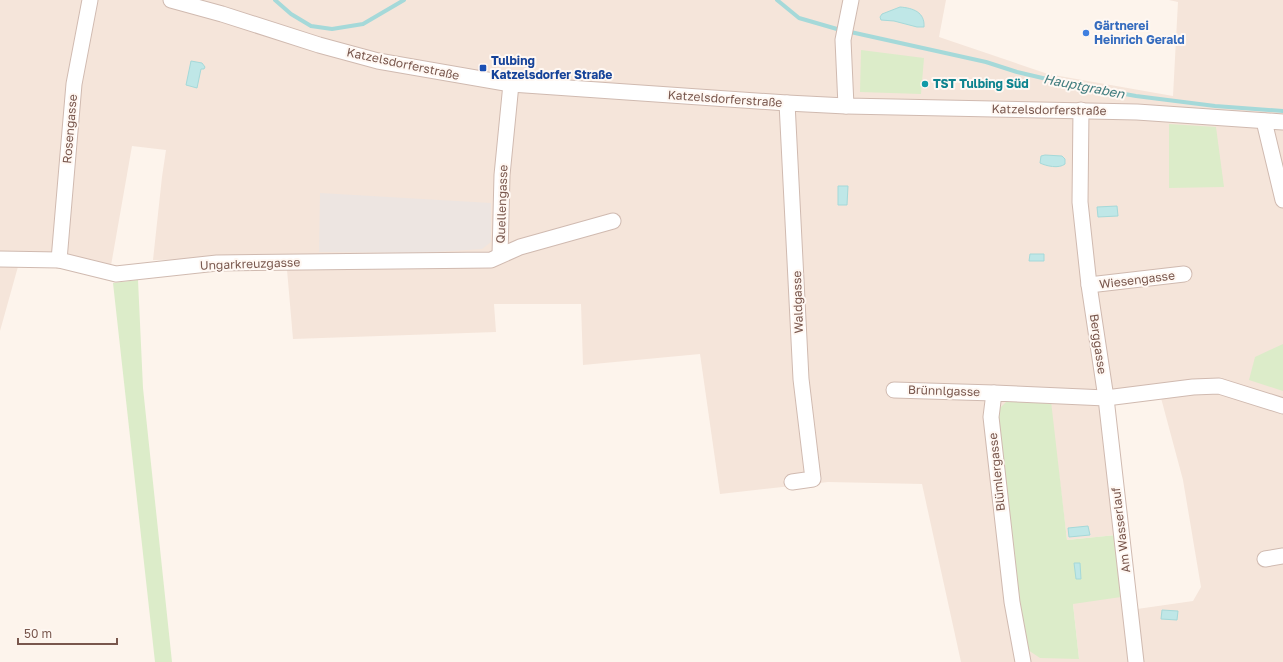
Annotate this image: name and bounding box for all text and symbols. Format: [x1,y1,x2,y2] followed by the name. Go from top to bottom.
[1094,18,1185,47] place label: Gärtnerei Heinrich Gerald
[1081,28,1091,38] marker: Gärtnerei Heinrich Gerald
[345,44,461,83] street label: Katzelsdorferstraße
[491,53,612,82] place label: Tulbing Katzelsdorfer Straße
[478,63,488,73] marker: Tulbing Katzelsdorfer Straße
[1042,70,1127,102] water label: Hauptgraben
[933,76,1029,91] place label: TST Tulbing Süd
[920,79,930,89] marker: TST Tulbing Süd
[667,87,783,110] street label: Katzelsdorferstraße
[59,94,80,164] street label: Rosengasse
[991,101,1107,118] street label: Katzelsdorferstraße
[493,164,510,244] street label: Quellengasse
[199,254,300,273] street label: Ungarkreuzgasse
[1098,267,1176,292] street label: Wiesengasse
[789,270,806,334] street label: Waldgasse
[1087,313,1110,375] street label: Berggasse
[908,382,980,399] street label: Brünnlgasse
[985,432,1008,512] street label: Blümlergasse
[1108,486,1133,574] street label: Am Wasserlauf
[18,620,117,646] scale bar
[24,626,52,641] text: 50 m

